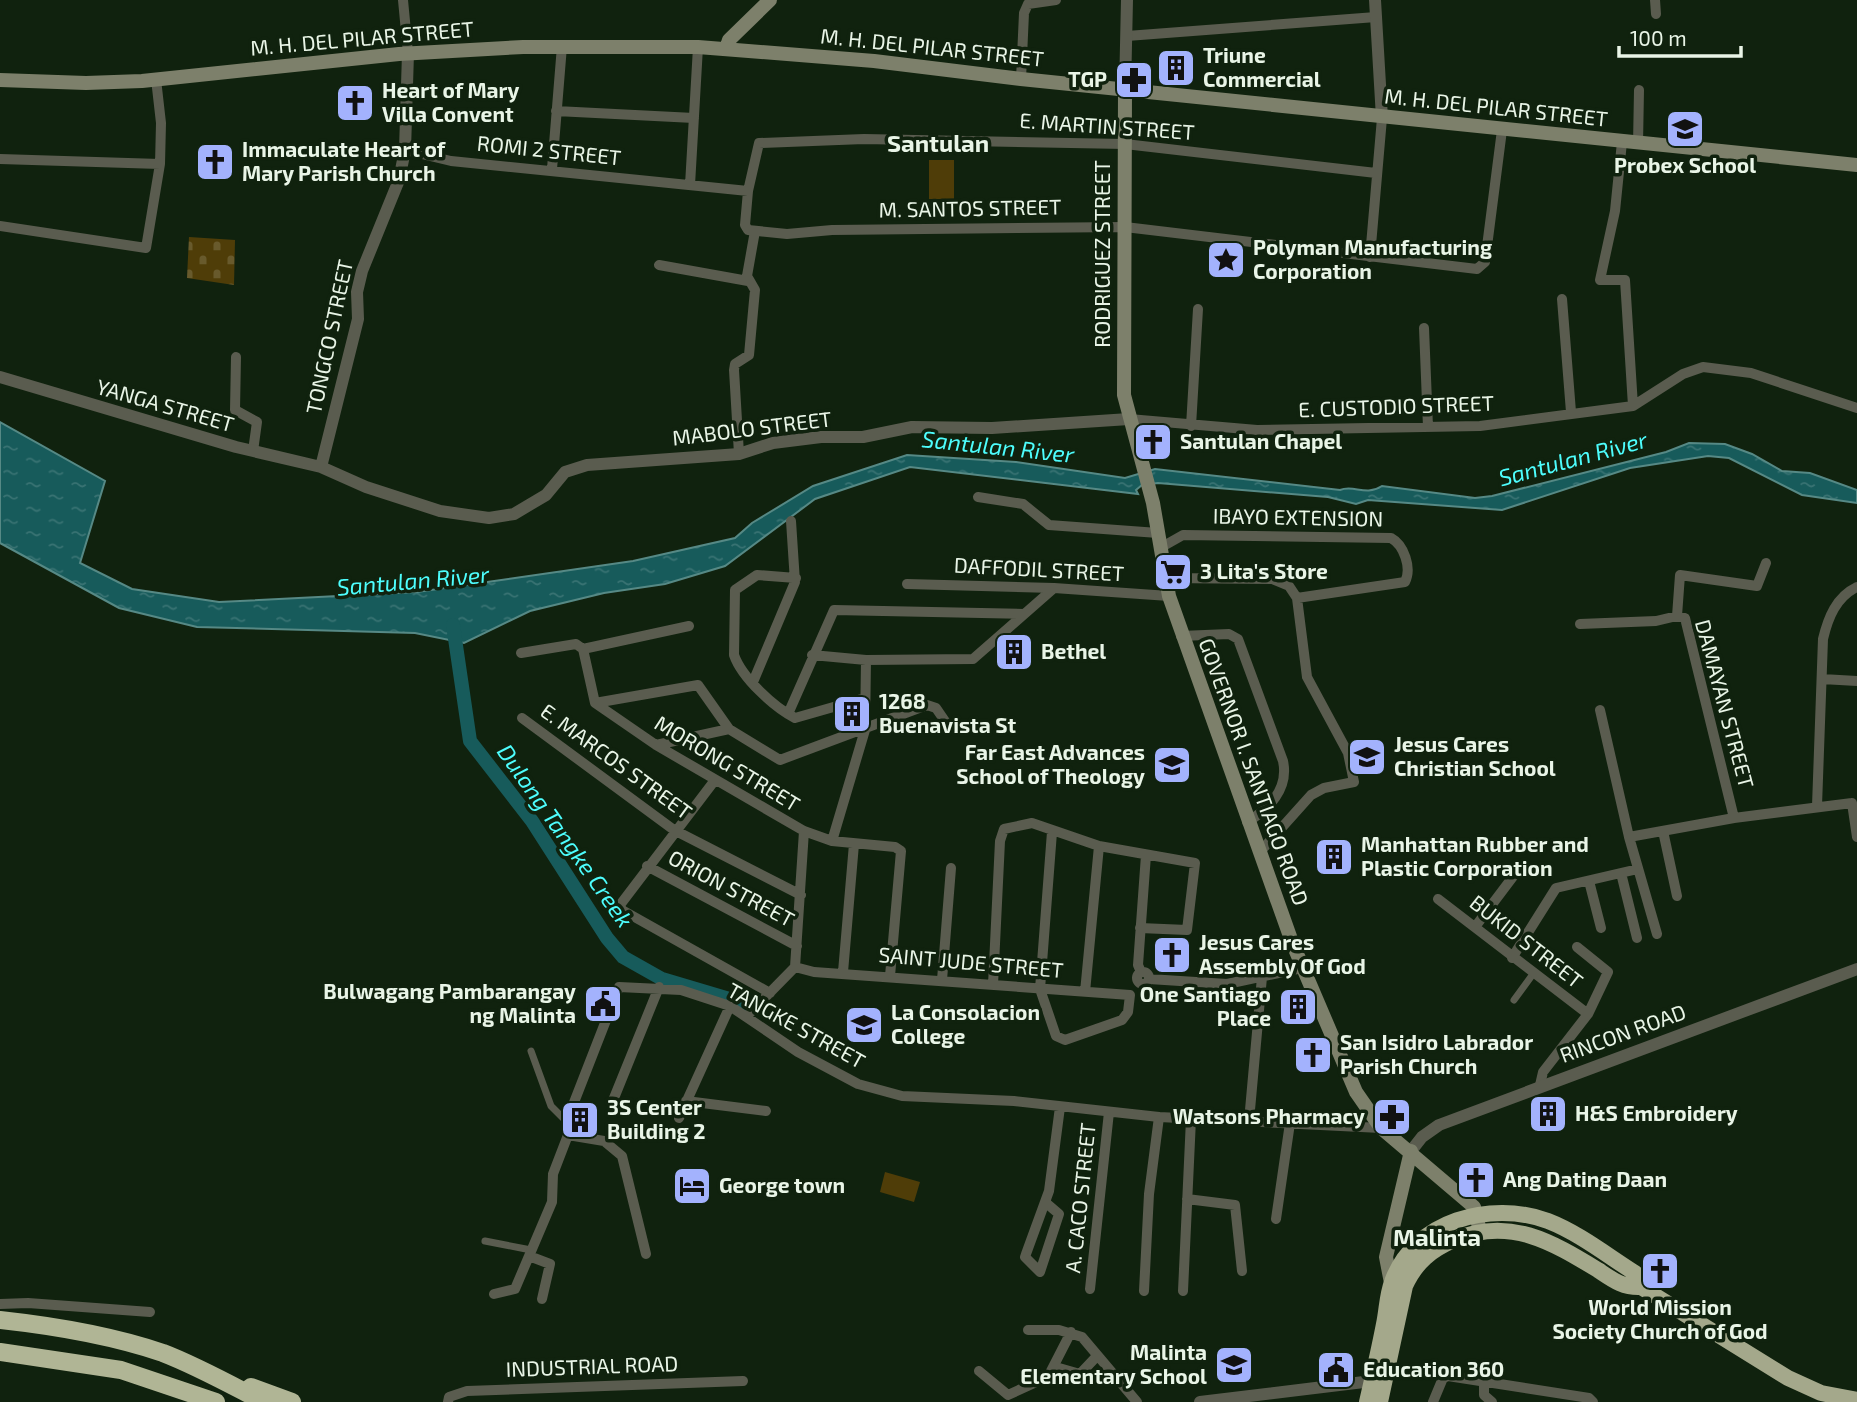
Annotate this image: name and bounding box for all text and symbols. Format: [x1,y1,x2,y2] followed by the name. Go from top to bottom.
[1619,14,1742,58] scale bar
[249,15,475,60] street label: M. H. DEL PILAR STREET
[819,22,1045,71] street label: M. H. DEL PILAR STREET
[1630,25,1687,50] text: 100 m
[1203,42,1321,91] place label: Triune Commercial
[1155,47,1197,89] building icon: Triune Commercial
[1113,59,1155,101] pharmacy icon: TGP
[1068,66,1107,91] place label: TGP
[382,77,520,126] place label: Heart of Mary Villa Convent
[334,82,376,124] church icon: Heart of Mary Villa Convent
[1383,82,1609,131] street label: M. H. DEL PILAR STREET
[1019,107,1195,144] street label: E. MARTIN STREET
[1664,108,1706,150] school or university icon: Probex School
[887,128,989,157] district label: Santulan
[476,130,622,170] street label: ROMI 2 STREET
[242,136,446,186] place label: Immaculate Heart of Mary Parish Church
[194,141,236,183] church icon: Immaculate Heart of Mary Parish Church
[1614,152,1756,177] place label: Probex School
[1089,160,1114,348] street label: RODRIGUEZ STREET
[878,193,1061,222] street label: M. SANTOS STREET
[1253,234,1492,283] place label: Polyman Manufacturing Corporation
[1205,239,1247,281] place icon: Polyman Manufacturing Corporation
[300,257,357,416] street label: TONGCO STREET
[94,373,237,436] street label: YANGA STREET
[1298,390,1494,421] street label: E. CUSTODIO STREET
[671,405,833,450] street label: MABOLO STREET
[1132,421,1174,463] church icon: Santulan Chapel
[921,424,1076,468] water label: Santulan River
[1495,424,1651,491] water label: Santulan River
[1180,428,1342,453] place label: Santulan Chapel
[1213,503,1383,530] street label: IBAYO EXTENSION
[1152,551,1194,593] supermarket icon: 3 Lita's Store
[953,552,1125,585] street label: DAFFODIL STREET
[1200,558,1328,583] place label: 3 Lita's Store
[335,559,491,601] water label: Santulan River
[1691,617,1760,791] street label: DAMAYAN STREET
[993,631,1035,673] building icon: Bethel
[1194,635,1314,908] street label: GOVERNOR I. SANTIAGO ROAD
[1041,638,1106,663] place label: Bethel
[879,688,1016,737] place label: 1268 Buenavista St
[831,693,873,735] building icon: 1268 Buenavista St
[536,698,697,824] street label: E. MARCOS STREET
[651,710,805,816] street label: MORONG STREET
[1394,731,1556,780] place label: Jesus Cares Christian School
[1346,736,1388,778] school or university icon: Jesus Cares Christian School
[492,738,640,933] water label: Dulong Tangke Creek
[956,739,1145,789] place label: Far East Advances School of Theology
[1151,744,1193,786] school or university icon: Far East Advances School of Theology
[1361,831,1589,880] place label: Manhattan Rubber and Plastic Corporation
[1313,836,1355,878] building icon: Manhattan Rubber and Plastic Corporation
[665,844,799,931] street label: ORION STREET
[1466,889,1588,993] street label: BUKID STREET
[1199,929,1366,979] place label: Jesus Cares Assembly Of God
[1151,934,1193,976] church icon: Jesus Cares Assembly Of God
[878,941,1065,982] street label: SAINT JUDE STREET
[724,977,870,1073] street label: TANGKE STREET
[323,978,576,1027] place label: Bulwagang Pambarangay ng Malinta
[1140,981,1271,1030] place label: One Santiago Place
[582,983,624,1025] public building icon: Bulwagang Pambarangay ng Malinta
[1277,986,1319,1028] building icon: One Santiago Place
[1556,998,1689,1067] street label: RINCON ROAD
[891,999,1040,1048] place label: La Consolacion College
[843,1004,885,1046] school or university icon: La Consolacion College
[1340,1029,1533,1078] place label: San Isidro Labrador Parish Church
[1292,1034,1334,1076] church icon: San Isidro Labrador Parish Church
[1527,1093,1569,1135] building icon: H&S Embroidery
[607,1094,705,1143] place label: 3S Center Building 2
[1371,1096,1413,1138] pharmacy icon: Watsons Pharmacy
[559,1099,601,1141] building icon: 3S Center Building 2
[1575,1100,1738,1126] place label: H&S Embroidery
[1173,1103,1365,1129] place label: Watsons Pharmacy
[1059,1122,1100,1274] street label: A. CACO STREET
[1455,1159,1497,1201] church icon: Ang Dating Daan
[671,1165,713,1207] hotel icon: George town
[1503,1166,1667,1191] place label: Ang Dating Daan
[719,1172,845,1197] place label: George town
[1393,1222,1481,1251] district label: Malinta
[1639,1250,1681,1292] church icon: World Mission Society Church of God
[1552,1294,1768,1344] place label: World Mission Society Church of God
[1020,1339,1207,1389] place label: Malinta Elementary School
[1213,1344,1255,1386] school or university icon: Malinta Elementary School
[1315,1349,1357,1391] public building icon: Education 360
[505,1350,679,1381] street label: INDUSTRIAL ROAD
[1363,1356,1504,1381] place label: Education 360

